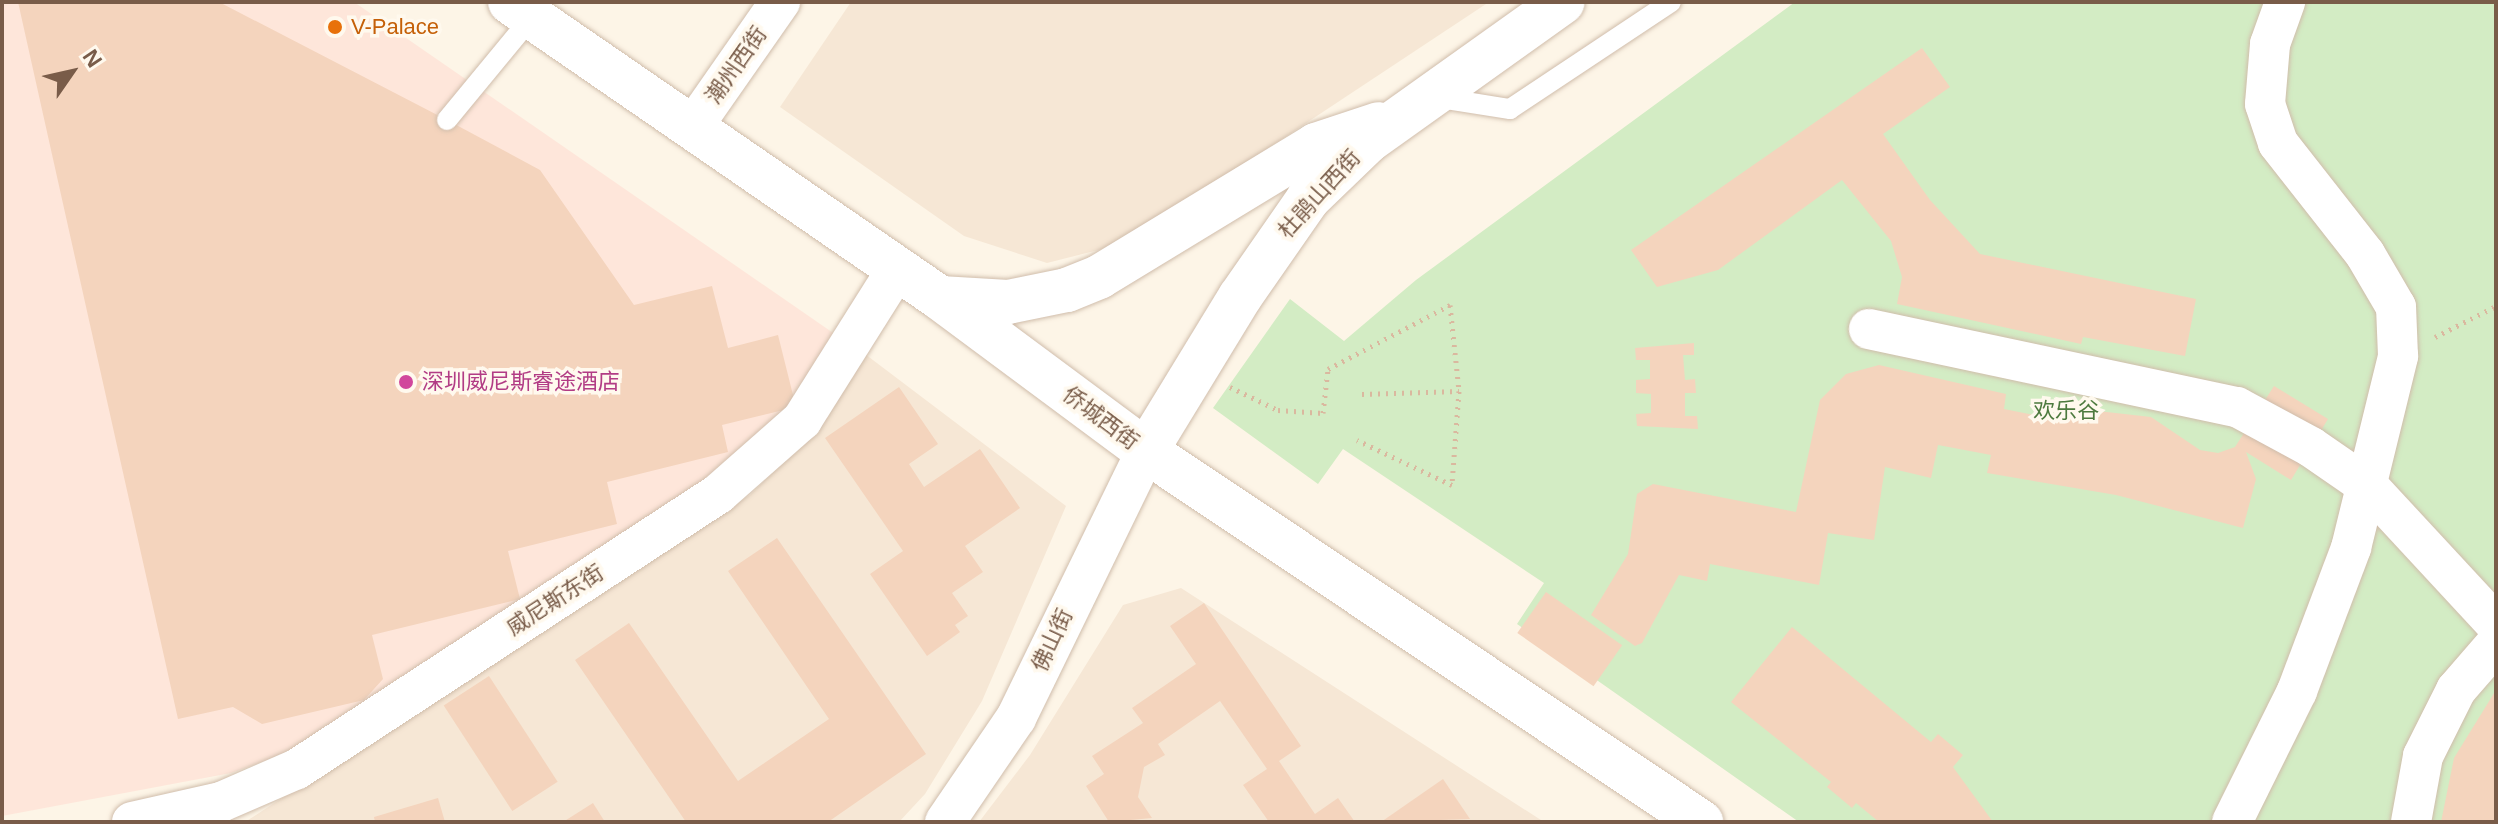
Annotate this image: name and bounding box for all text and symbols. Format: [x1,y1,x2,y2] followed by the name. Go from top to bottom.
[351,14,439,40] place label: V-Palace
[326,18,344,36] marker: V-Palace
[700,21,772,109] street label: 潮州西街
[32,32,112,112] north arrow
[78,45,107,72] text: N
[1272,144,1366,244] street label: 杜鹃山西街
[422,369,620,395] place label: 深圳威尼斯睿途酒店
[397,373,415,391] marker: 深圳威尼斯睿途酒店
[1058,381,1144,455] street label: 侨城西街
[2033,398,2099,424] park label: 欢乐谷
[502,559,608,641] street label: 威尼斯东街
[1026,605,1078,675] street label: 佛山街

